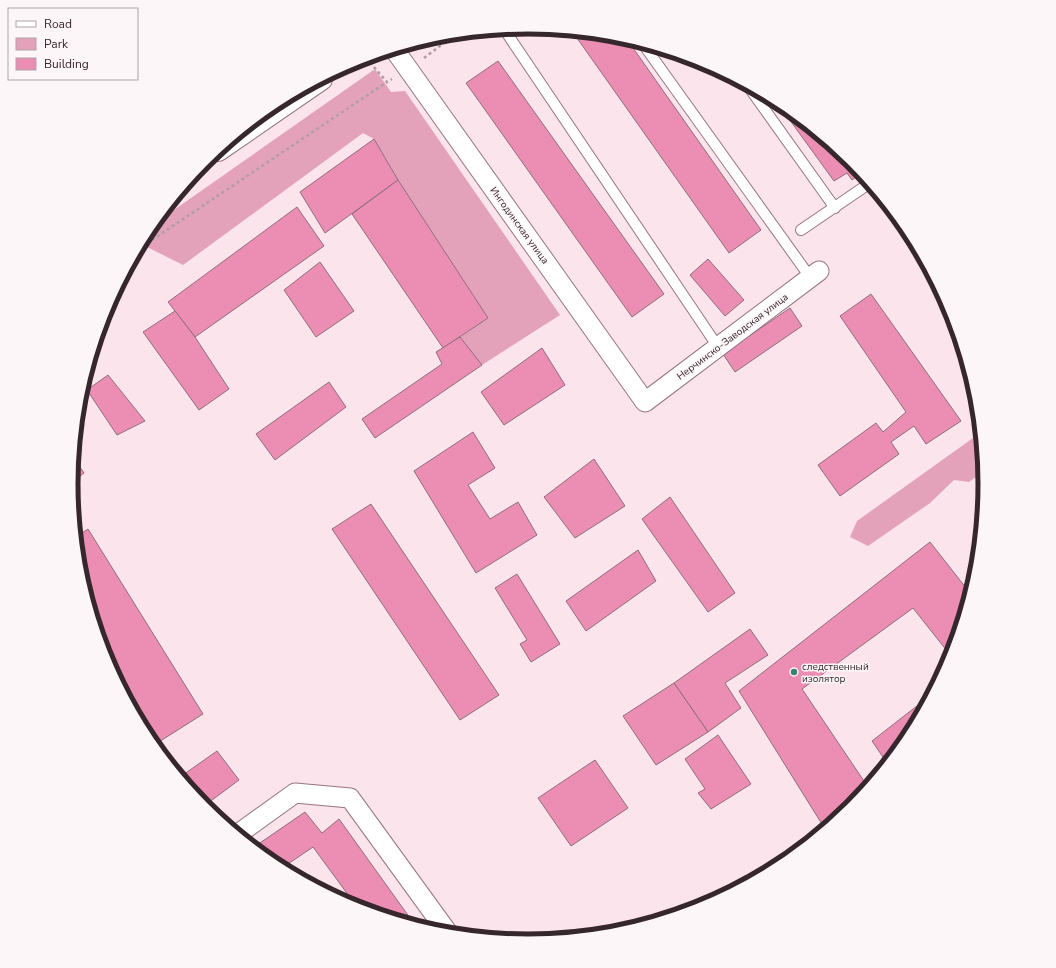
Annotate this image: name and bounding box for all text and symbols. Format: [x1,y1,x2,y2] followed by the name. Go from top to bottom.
[8,8,138,80] legend
[44,16,72,32] text: Road
[44,36,69,52] text: Park
[44,56,89,72] text: Building
[486,184,552,267] street label: Ингодинская улица
[674,290,791,383] street label: Нерчинско-Заводская улица
[802,660,869,686] place label: следственный изолятор
[789,667,799,677] marker: следственный изолятор

